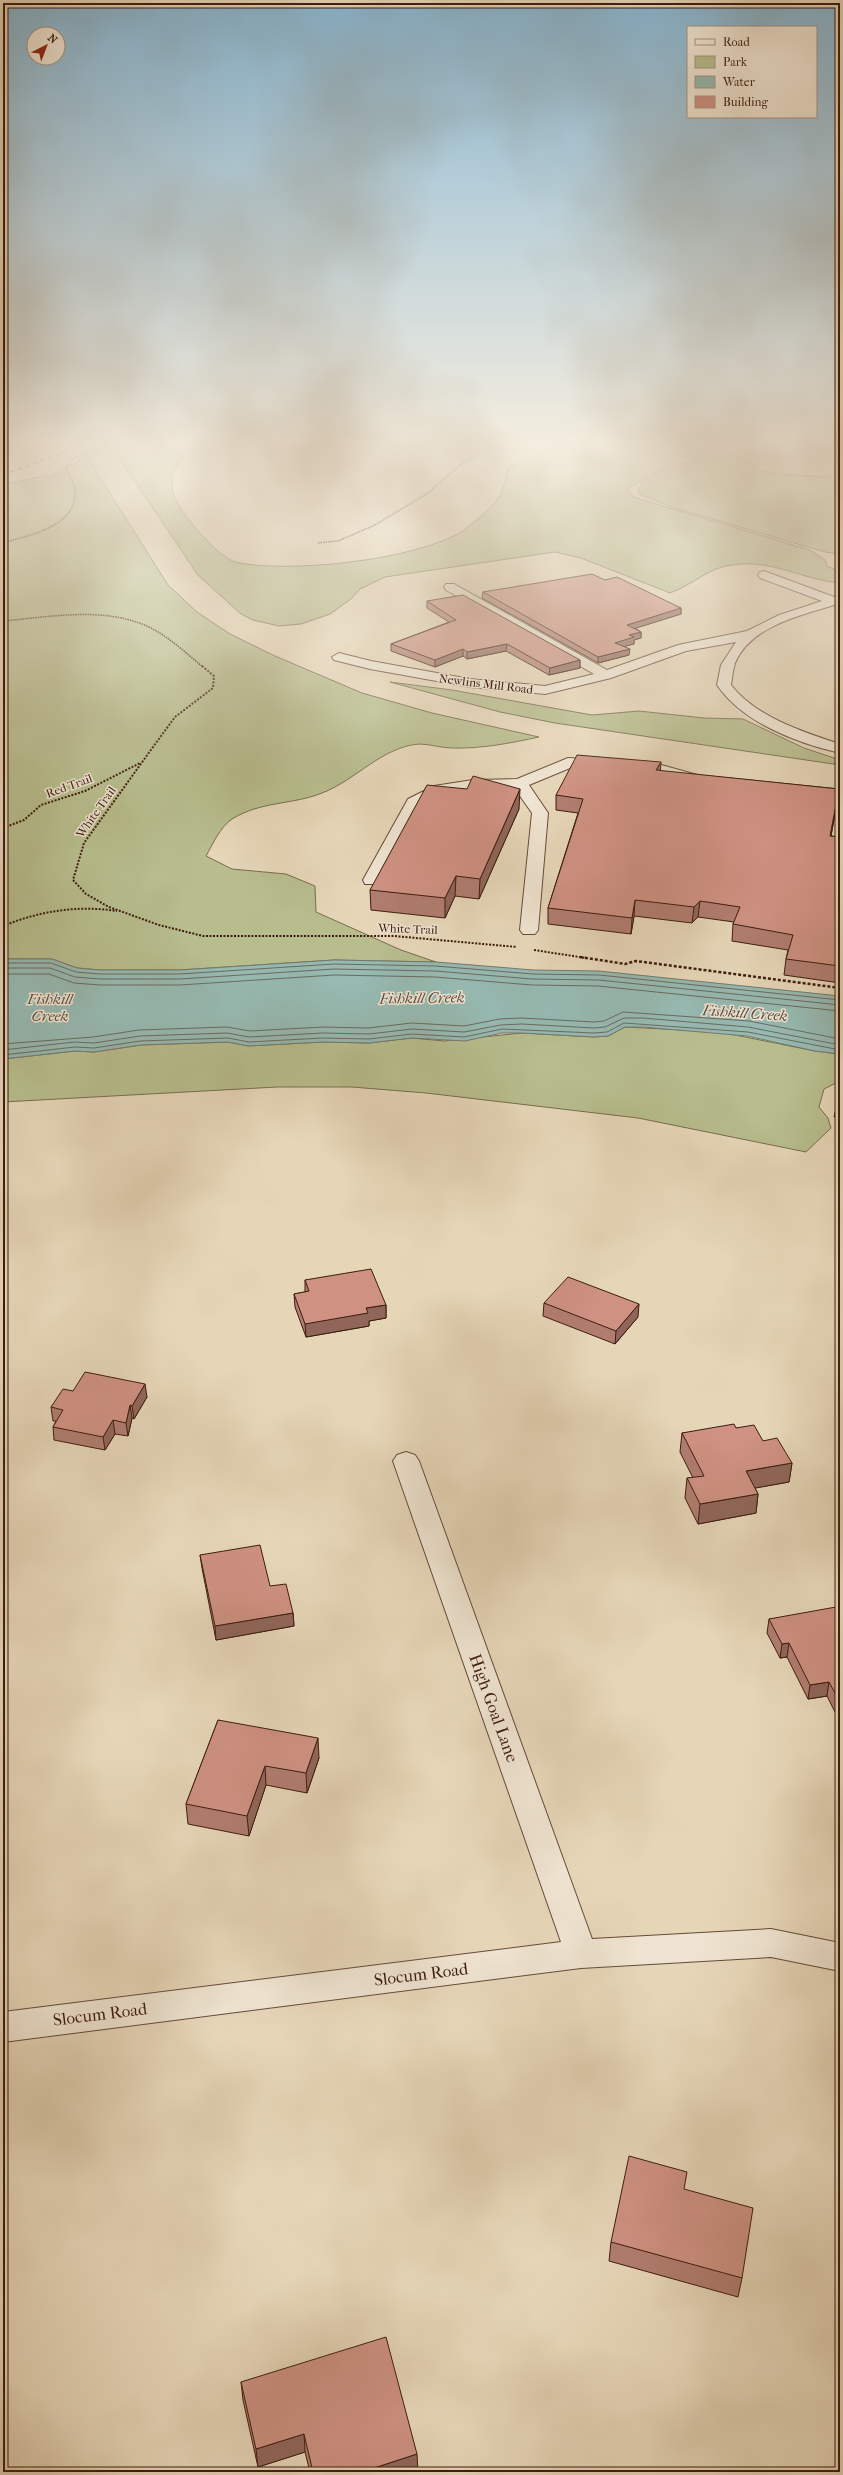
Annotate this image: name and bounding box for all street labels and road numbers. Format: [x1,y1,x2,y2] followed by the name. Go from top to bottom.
[438,671,534,697] street label: Newlins Mill Road
[44,771,95,801] street label: Red Trail
[73,783,119,841] street label: White Trail
[377,921,439,937] street label: White Trail
[465,1651,523,1765] street label: High Goal Lane
[373,1958,470,1990] street label: Slocum Road
[52,1998,149,2030] street label: Slocum Road

